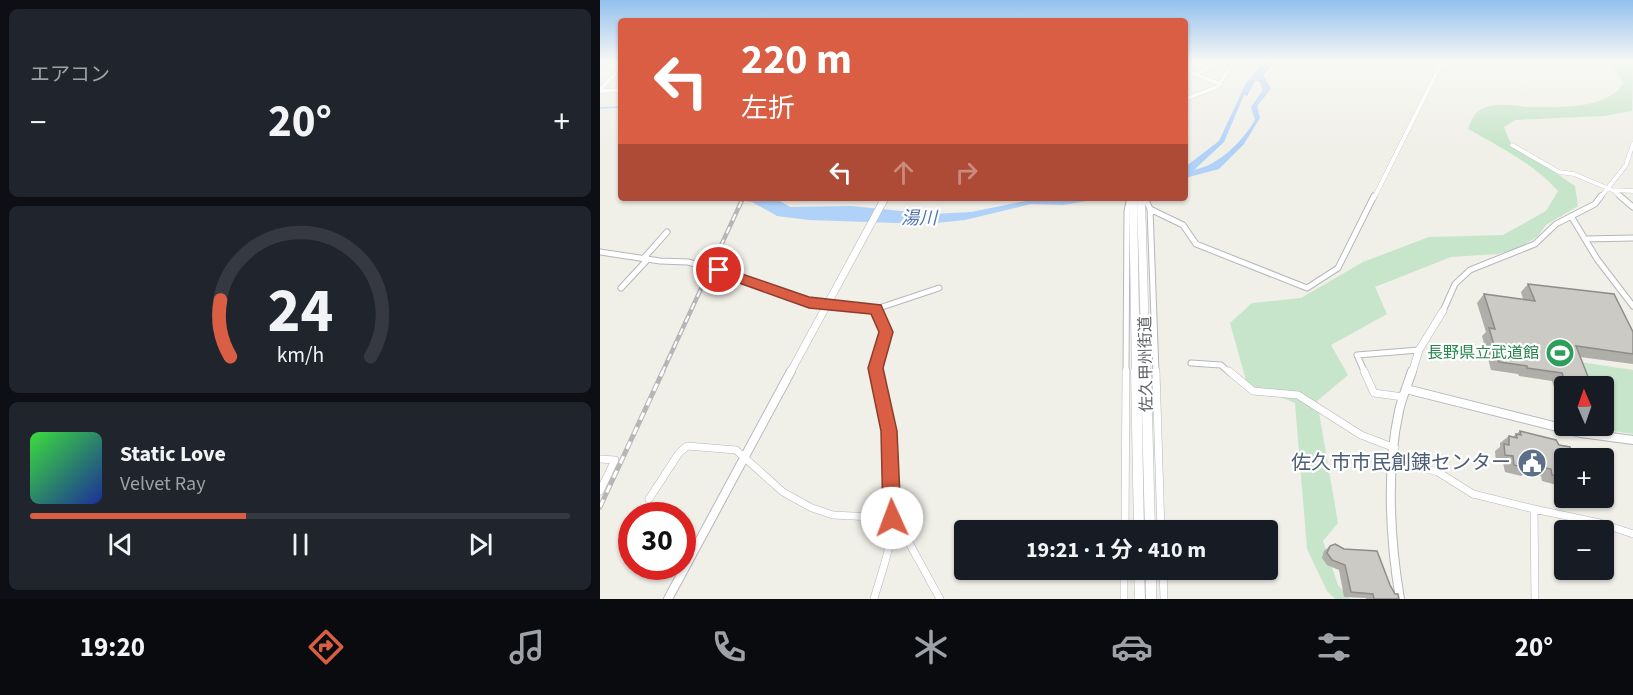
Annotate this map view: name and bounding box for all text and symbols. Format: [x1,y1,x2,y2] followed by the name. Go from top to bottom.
[741,30,852,90] text: 220 m
[642,42,720,120] icon: left
[30,61,110,89] text: エアコン
[741,89,795,128] text: 左折
[268,90,332,154] text: 20°
[30,99,46,146] text: −
[554,99,570,146] text: +
[824,156,857,189] icon: left
[887,156,920,189] icon: ahead
[950,156,983,189] icon: right
[901,206,939,231] water label: 湯川
[693,244,744,295] pin
[702,253,735,286] icon: arrive
[267,267,333,356] text: 24
[1134,316,1158,412] street label: 佐久甲州街道
[1544,337,1576,369] sports icon: 長野県立武道館
[276,340,324,371] text: km/h
[1427,342,1539,364] place label: 長野県立武道館
[1554,376,1614,436] north arrow
[1554,376,1614,580] map controls
[120,438,226,470] text: Static Love
[1516,447,1548,479] public building icon: 佐久市市民創錬センター
[1554,448,1614,508] button: +
[1291,449,1511,477] place label: 佐久市市民創錬センター
[120,470,206,498] text: Velvet Ray
[860,486,924,550] position arrow
[618,502,696,580] speed limit sign: 30
[1554,520,1614,580] button: −
[104,528,137,561] icon: previous
[284,528,317,561] icon: pause
[464,528,497,561] icon: next
[1026,534,1206,566] text: 19:21 · 1 分 · 410 m
[305,626,347,668] icon: directions
[506,626,548,668] icon: music
[708,626,750,668] icon: phone
[910,626,952,668] icon: climate
[1111,626,1153,668] icon: car
[1313,626,1355,668] icon: filters
[80,628,145,667] text: 19:20
[1515,628,1553,667] text: 20°

